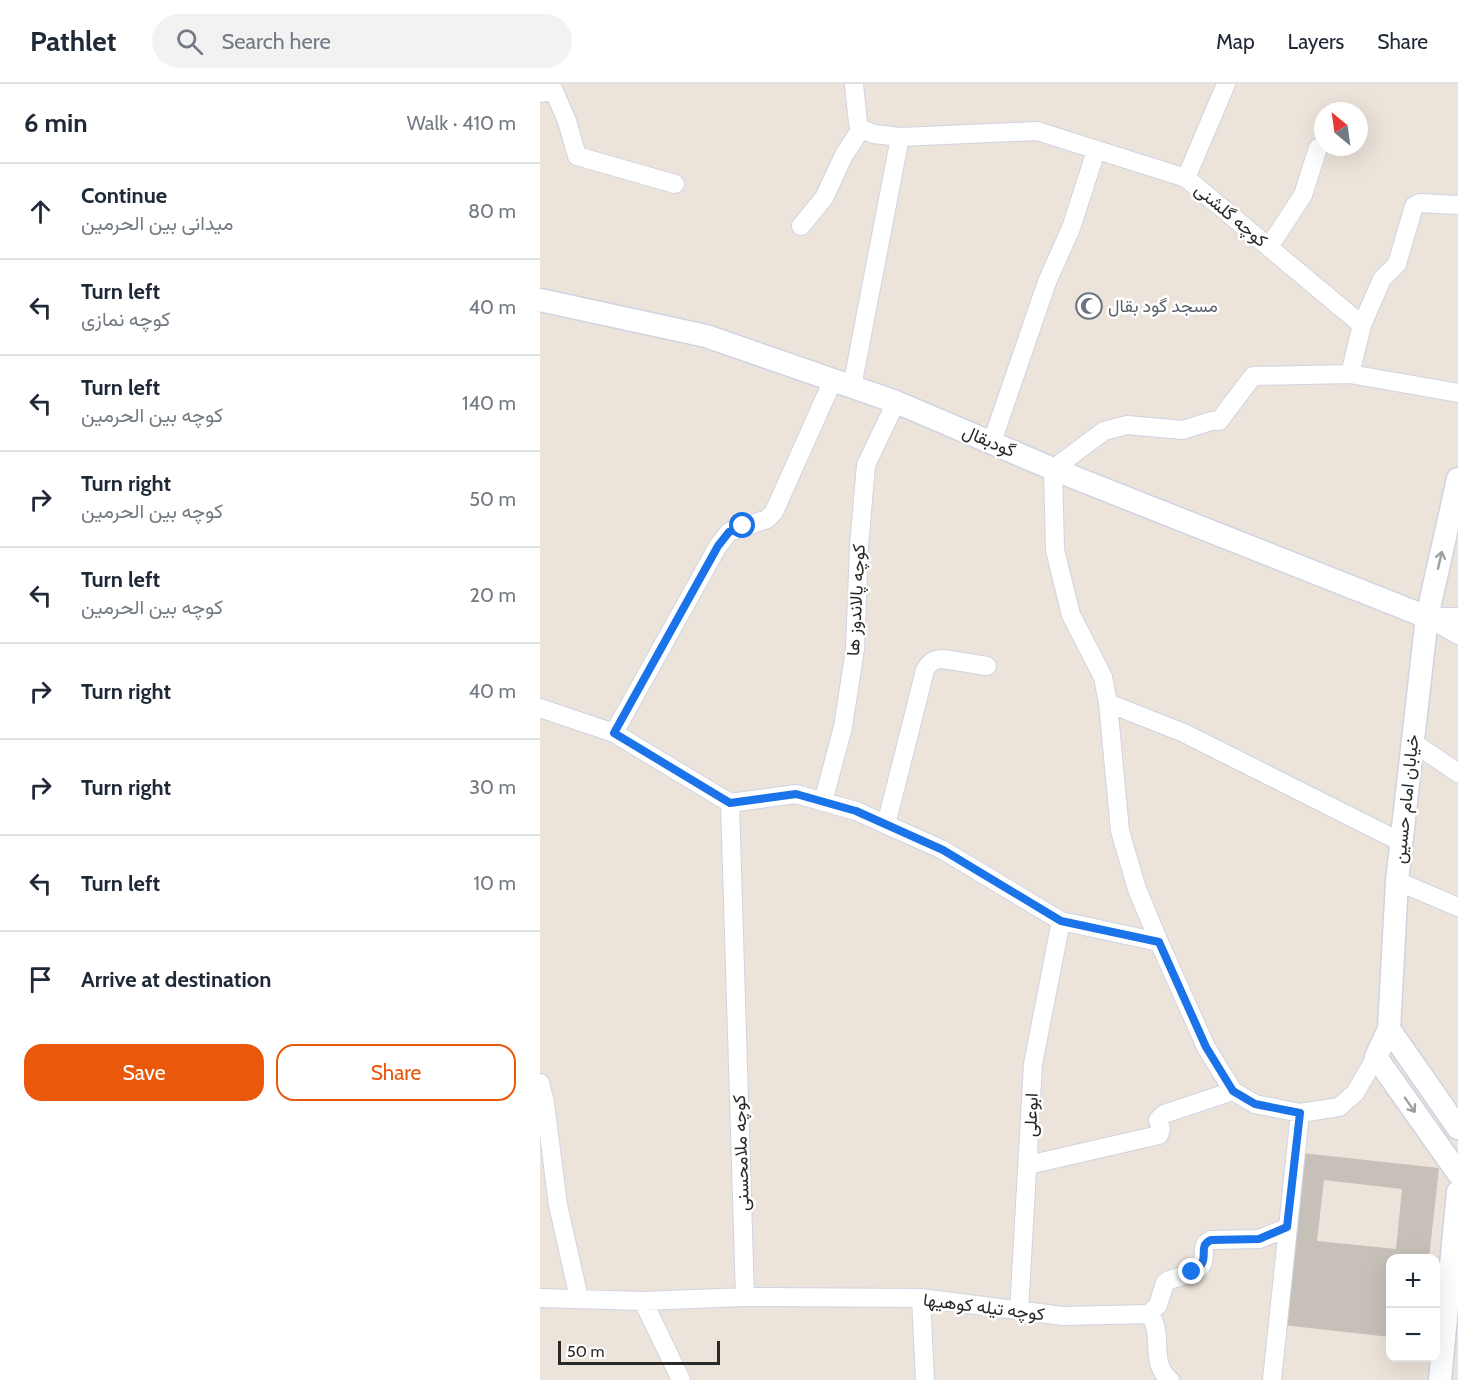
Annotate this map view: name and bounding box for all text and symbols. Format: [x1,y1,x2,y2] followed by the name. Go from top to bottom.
[152,14,572,68] search box
[30,24,116,58] text: Pathlet
[173,25,206,58] icon: search
[221,28,331,55] text: Search here
[1216,29,1255,54] text: Map
[1288,29,1344,54] text: Layers
[1377,29,1428,54] text: Share
[1314,102,1368,156] north arrow
[24,107,88,139] text: 6 min
[407,111,516,135] text: Walk · 410 m
[1190,178,1272,253] street label: کوچه گلشنی
[81,182,167,209] text: Continue
[24,195,57,228] icon: ahead
[468,199,516,223] text: 80 m
[81,211,233,235] text: میدانی بین الحرمین
[81,278,160,305] text: Turn left
[24,291,57,324] icon: left
[1074,291,1104,321] mosque icon: مسجد گود بقال
[468,295,516,319] text: 40 m
[1108,295,1218,317] place label: مسجد گود بقال
[81,307,170,331] text: کوچه نمازی
[81,374,160,401] text: Turn left
[24,387,57,420] icon: left
[462,391,516,415] text: 140 m
[81,403,223,427] text: کوچه بین الحرمین
[959,420,1019,462] street label: گودبقال
[81,470,171,497] text: Turn right
[24,483,57,516] icon: right
[469,487,516,511] text: 50 m
[81,499,223,523] text: کوچه بین الحرمین
[729,512,755,538] route start
[842,543,871,657] street label: کوچه پالاندوز ها
[1434,551,1446,570] one-way arrow
[81,566,160,593] text: Turn left
[24,579,57,612] icon: left
[470,583,516,607] text: 20 m
[81,595,223,619] text: کوچه بین الحرمین
[24,675,57,708] icon: right
[81,678,171,705] text: Turn right
[468,679,516,703] text: 40 m
[1388,733,1425,865] street label: خیابان امام حسین
[24,771,57,804] icon: right
[81,774,171,801] text: Turn right
[469,775,516,799] text: 30 m
[24,867,57,900] icon: left
[81,870,160,897] text: Turn left
[473,871,516,895] text: 10 m
[24,963,57,996] icon: arrive
[81,966,271,993] text: Arrive at destination
[24,1044,264,1101] button: Save
[276,1044,516,1101] button: Share
[1019,1092,1043,1138] street label: ابوعلی
[728,1094,755,1212] street label: کوچه ملامحسنی
[1404,1096,1416,1113] one-way arrow
[1386,1254,1440,1362] map controls
[1386,1254,1440,1308] button: +
[1178,1258,1204,1284] route end
[922,1289,1046,1326] street label: کوچه تیله کوهیها
[1386,1308,1440,1362] button: −
[558,1338,720,1366] scale bar
[567,1342,604,1361] text: 50 m

